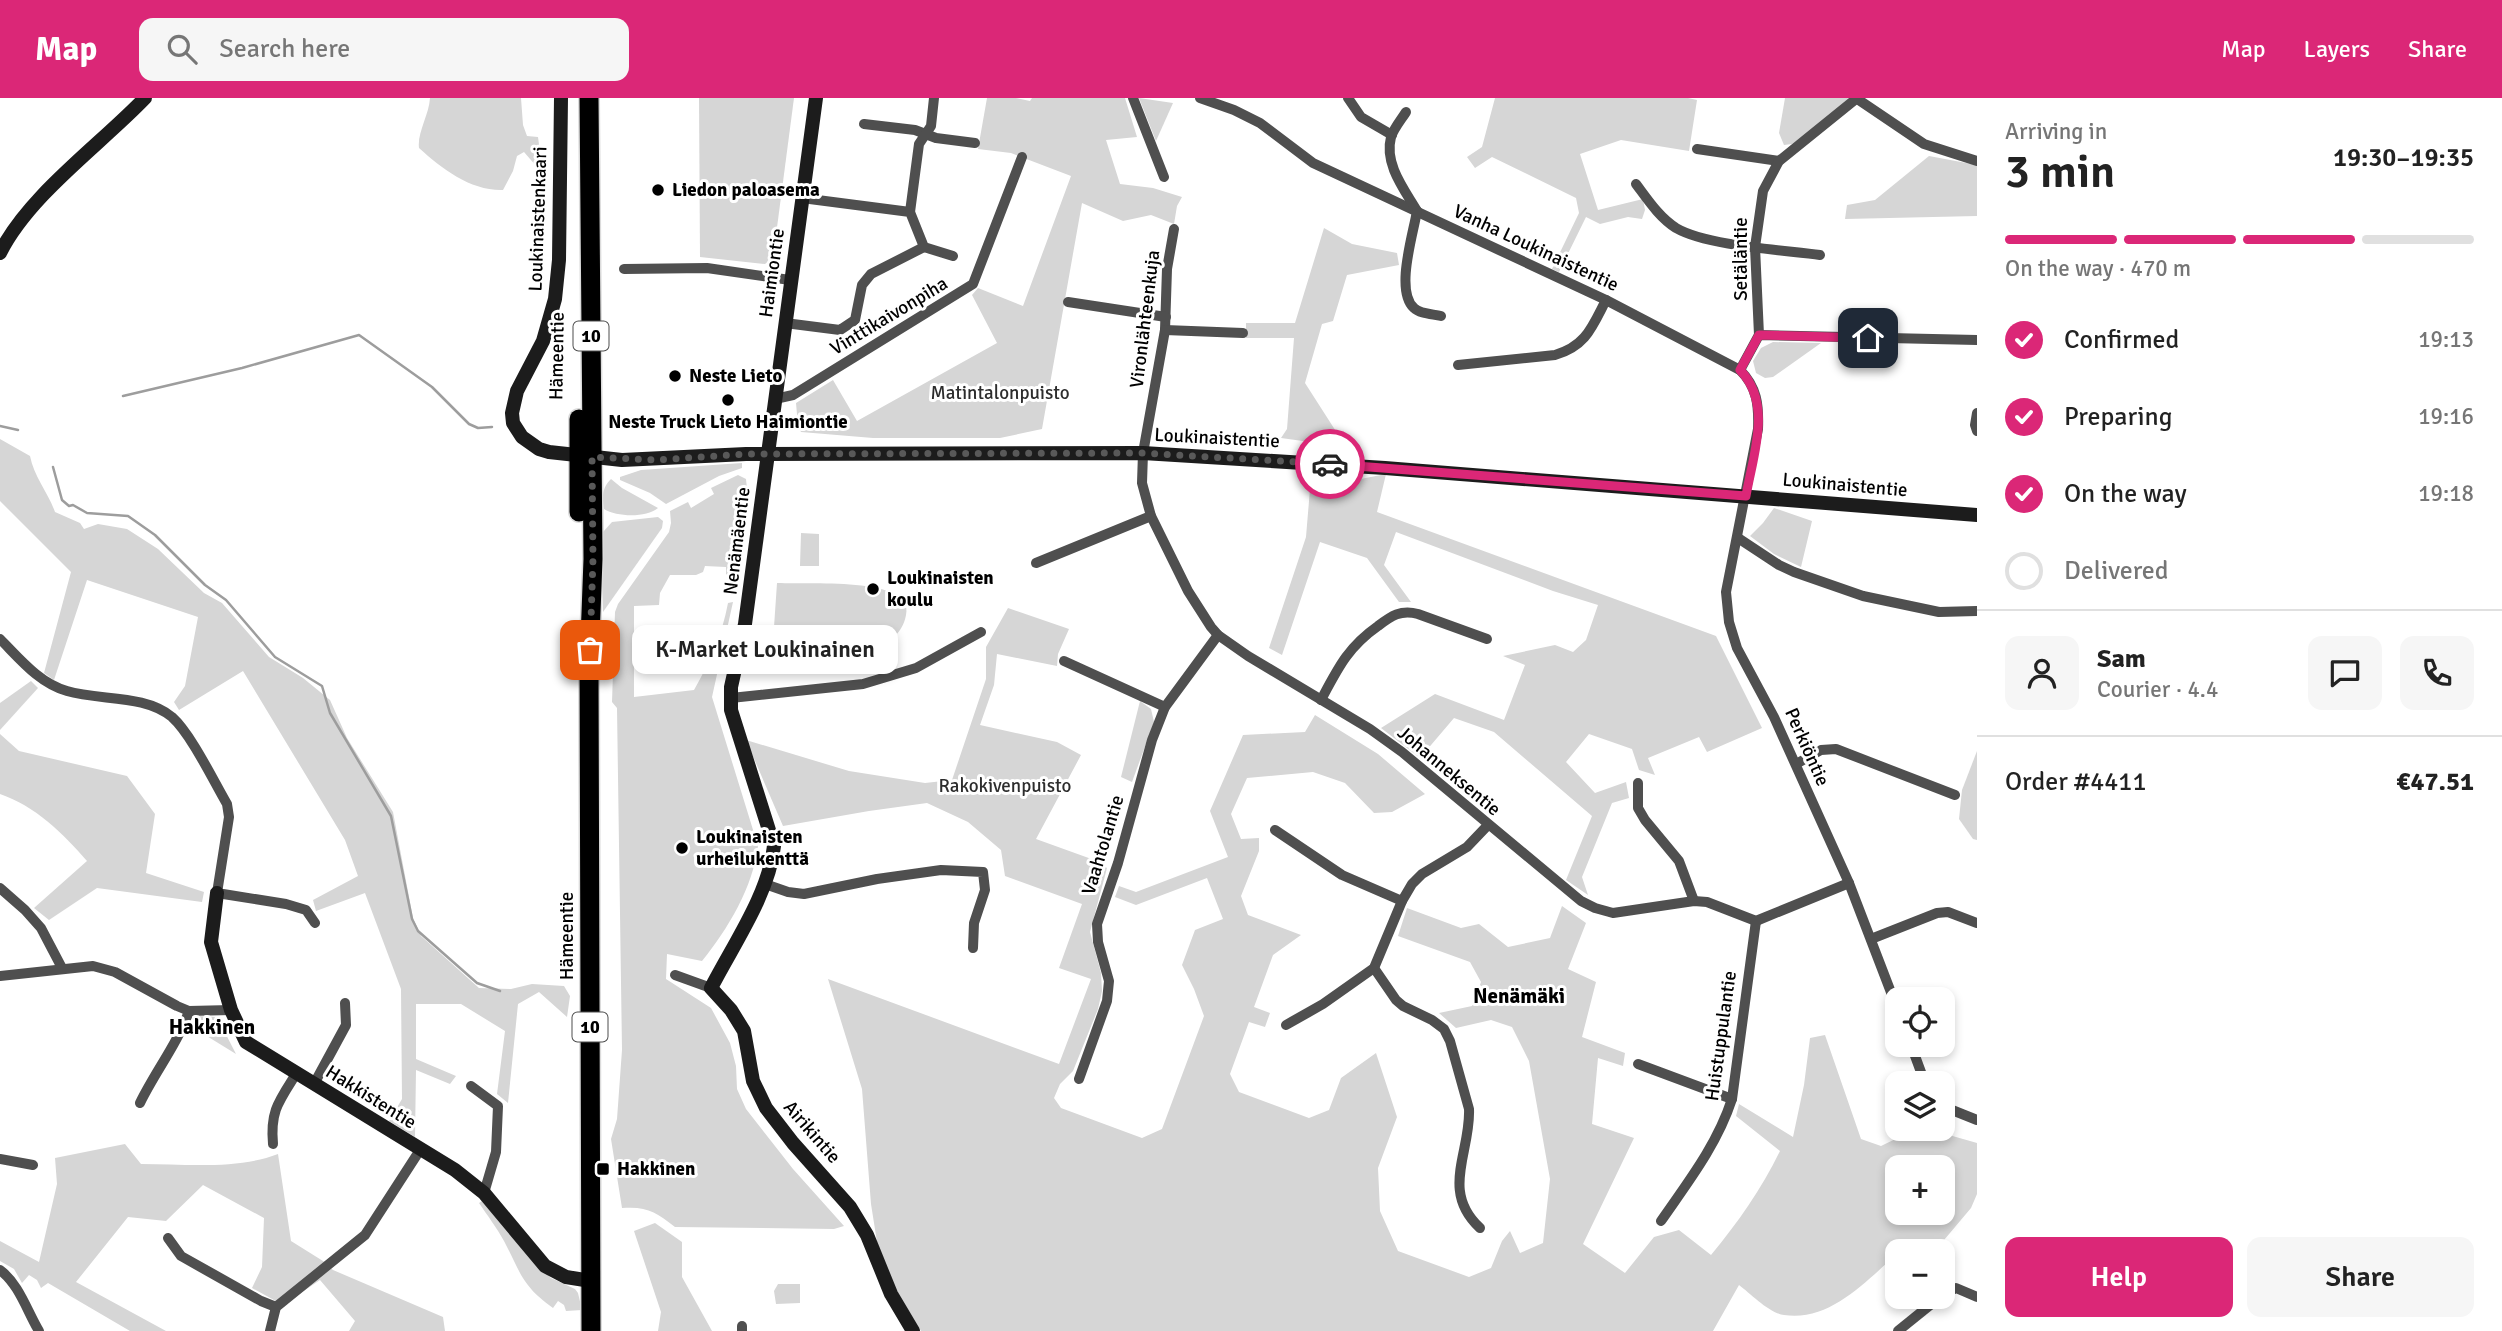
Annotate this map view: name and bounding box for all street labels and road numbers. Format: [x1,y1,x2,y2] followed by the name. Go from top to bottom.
[523,146,553,292] street label: Loukinaistenkaari
[1449,199,1623,297] street label: Vanha Loukinaistentie
[1729,217,1753,301] street label: Setäläntie
[754,227,790,319] street label: Haimiontie
[1125,249,1165,389] street label: Vironlähteenkuja
[826,271,952,361] street label: Vinttikaivonpiha
[544,312,570,400] street label: Hämeentie
[574,322,608,350] road number: 10
[1154,423,1280,453] street label: Loukinaistentie
[1781,468,1909,502] street label: Loukinaistentie
[718,486,756,596] street label: Nenämäentie
[1779,704,1835,790] street label: Perkiöntie
[1392,721,1506,821] street label: Johanneksentie
[1076,792,1130,898] street label: Vaahtolantie
[555,892,579,980] street label: Hämeentie
[1700,969,1742,1103] street label: Huistuppulantie
[572,1012,608,1042] road number: 10
[321,1060,421,1134] street label: Hakkistentie
[778,1096,846,1168] street label: Airikintie

